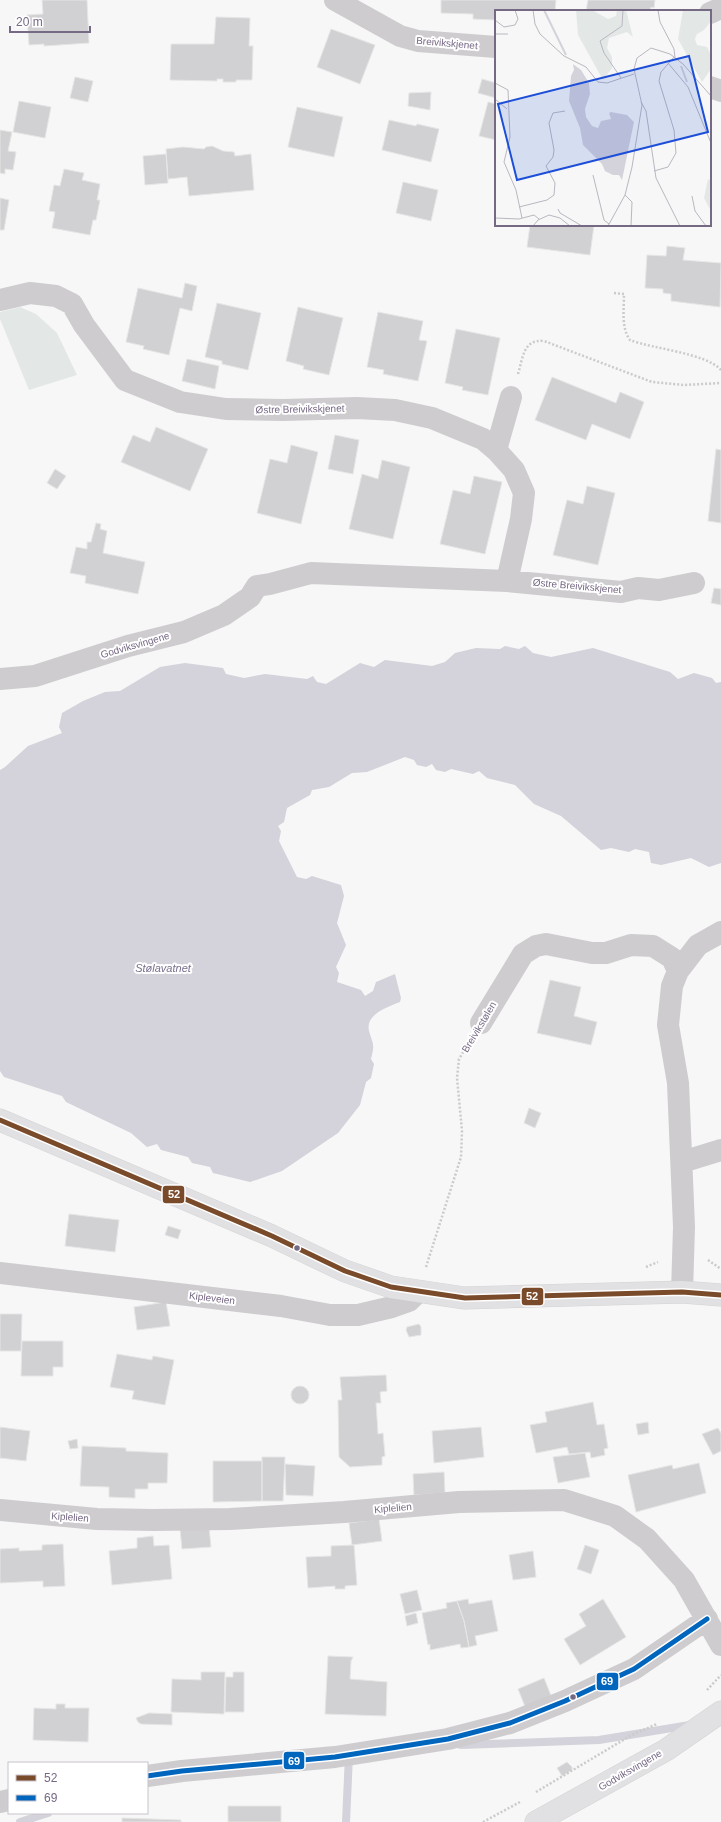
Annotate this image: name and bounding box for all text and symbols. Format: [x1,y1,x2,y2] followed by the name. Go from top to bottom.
[10,8,90,34] scale bar
[495,10,711,226] inset map
[16,15,43,29] text: 20 m
[416,35,478,51] street label: Breivikskjenet
[255,403,345,415] street label: Østre Breivikskjenet
[532,577,622,595] street label: Østre Breivikskjenet
[99,630,171,660] street label: Godviksvingene
[135,962,192,974] water label: Stølavatnet
[460,1000,498,1054] street label: Breivikstølen
[162,1185,185,1204] line badge: 52
[168,1188,180,1200] text: 52
[292,1243,302,1253] unlabelled marker
[521,1287,544,1306] line badge: 52
[188,1290,236,1306] street label: Kipleveien
[526,1290,538,1302] text: 52
[374,1501,412,1515] street label: Kiplelien
[51,1510,89,1524] street label: Kiplelien
[596,1672,619,1691] line badge: 69
[601,1675,613,1687] text: 69
[568,1692,578,1702] unlabelled marker
[596,1747,664,1793] street label: Godviksvingene
[283,1751,305,1770] line badge: 69
[288,1755,300,1767] text: 69
[8,1762,148,1814] legend
[44,1771,58,1785] text: 52
[44,1791,58,1805] text: 69

